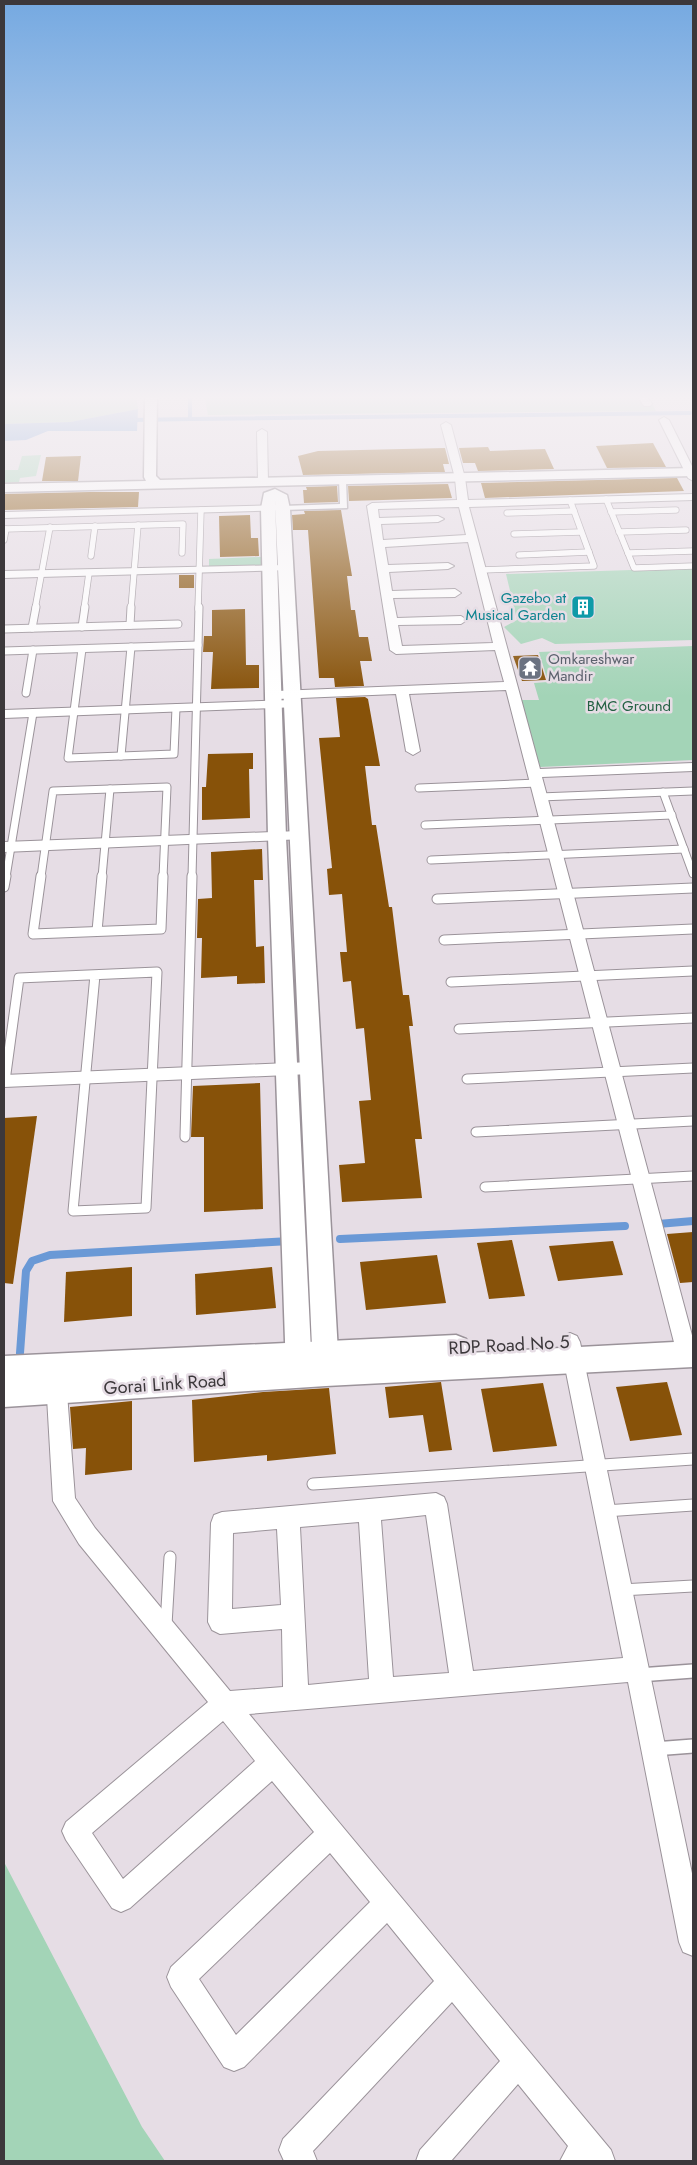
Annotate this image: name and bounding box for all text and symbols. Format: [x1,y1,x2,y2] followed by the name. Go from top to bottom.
[466,587,566,626] place label: Gazebo at Musical Garden
[570,594,596,620] building icon: Gazebo at Musical Garden
[548,648,635,687] place label: Omkareshwar Mandir
[517,655,543,681] temple icon: Omkareshwar Mandir
[587,695,671,717] park label: BMC Ground
[448,1329,570,1361] street label: RDP Road No 5
[103,1367,227,1401] street label: Gorai Link Road

